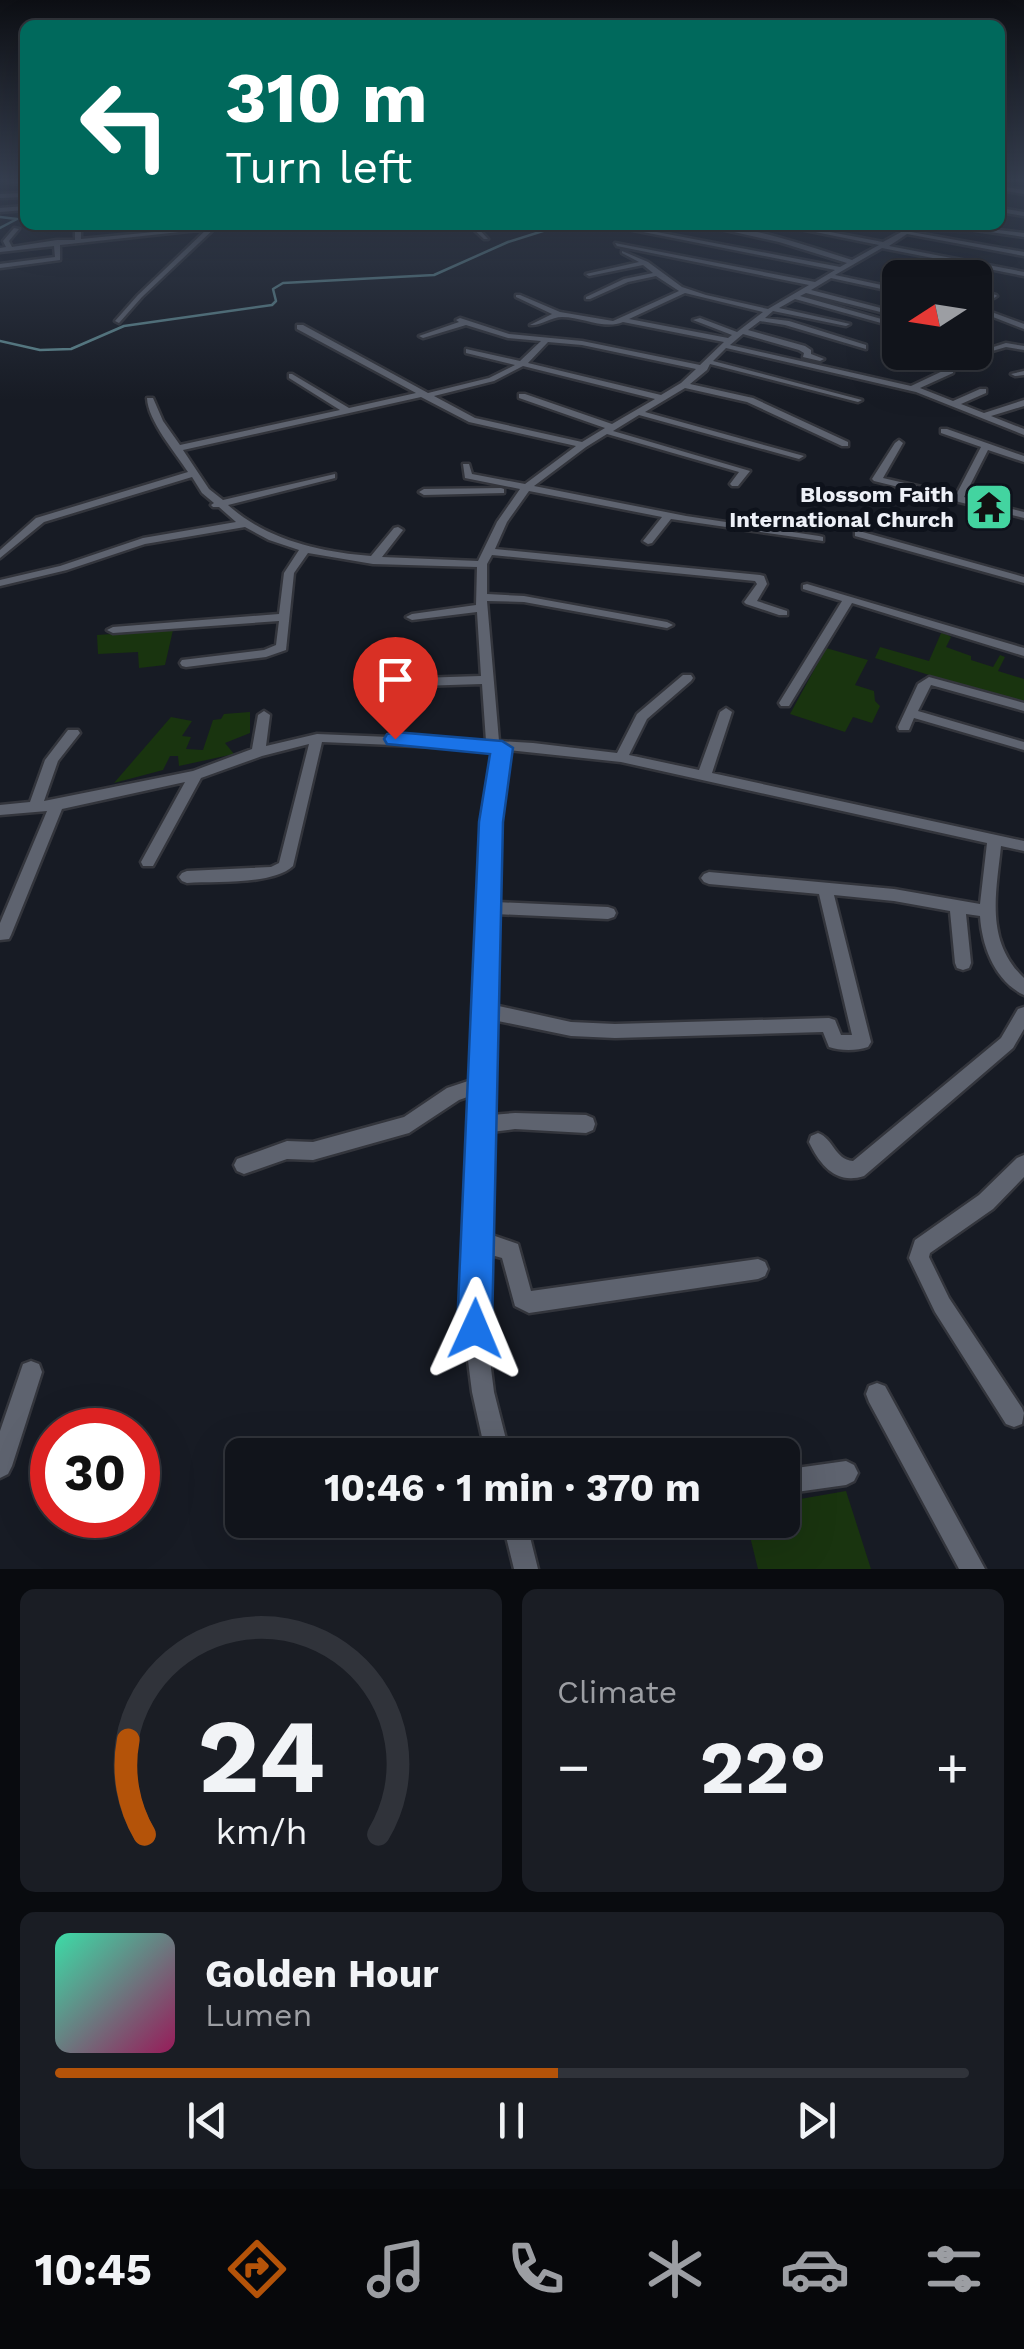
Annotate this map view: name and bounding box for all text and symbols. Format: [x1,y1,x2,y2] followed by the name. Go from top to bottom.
[225,57,428,139] text: 310 m
[60,60,190,190] icon: left
[225,141,412,194] text: Turn left
[882,260,992,370] north arrow
[882,260,992,370] map controls
[963,481,1015,533] temple icon: Blossom Faith International Church
[729,482,954,532] place label: Blossom Faith International Church
[353,637,438,740] pin
[368,652,423,707] icon: arrive
[423,1277,527,1381] position arrow
[30,1408,160,1538] speed limit sign: 30
[324,1466,701,1510] text: 10:46 · 1 min · 370 m
[557,1673,677,1711] text: Climate
[197,1695,325,1817] text: 24
[700,1723,826,1811] text: 22°
[557,1735,590,1799] text: −
[936,1735,969,1799] text: +
[215,1811,307,1853] text: km/h
[205,1952,439,1996] text: Golden Hour
[205,1996,312,2034] text: Lumen
[180,2093,235,2148] icon: previous
[484,2093,539,2148] icon: pause
[789,2093,844,2148] icon: next
[222,2234,292,2304] icon: directions
[361,2234,431,2304] icon: music
[501,2234,571,2304] icon: phone
[640,2234,710,2304] icon: climate
[780,2234,850,2304] icon: car
[919,2234,989,2304] icon: filters
[35,2243,152,2296] text: 10:45

